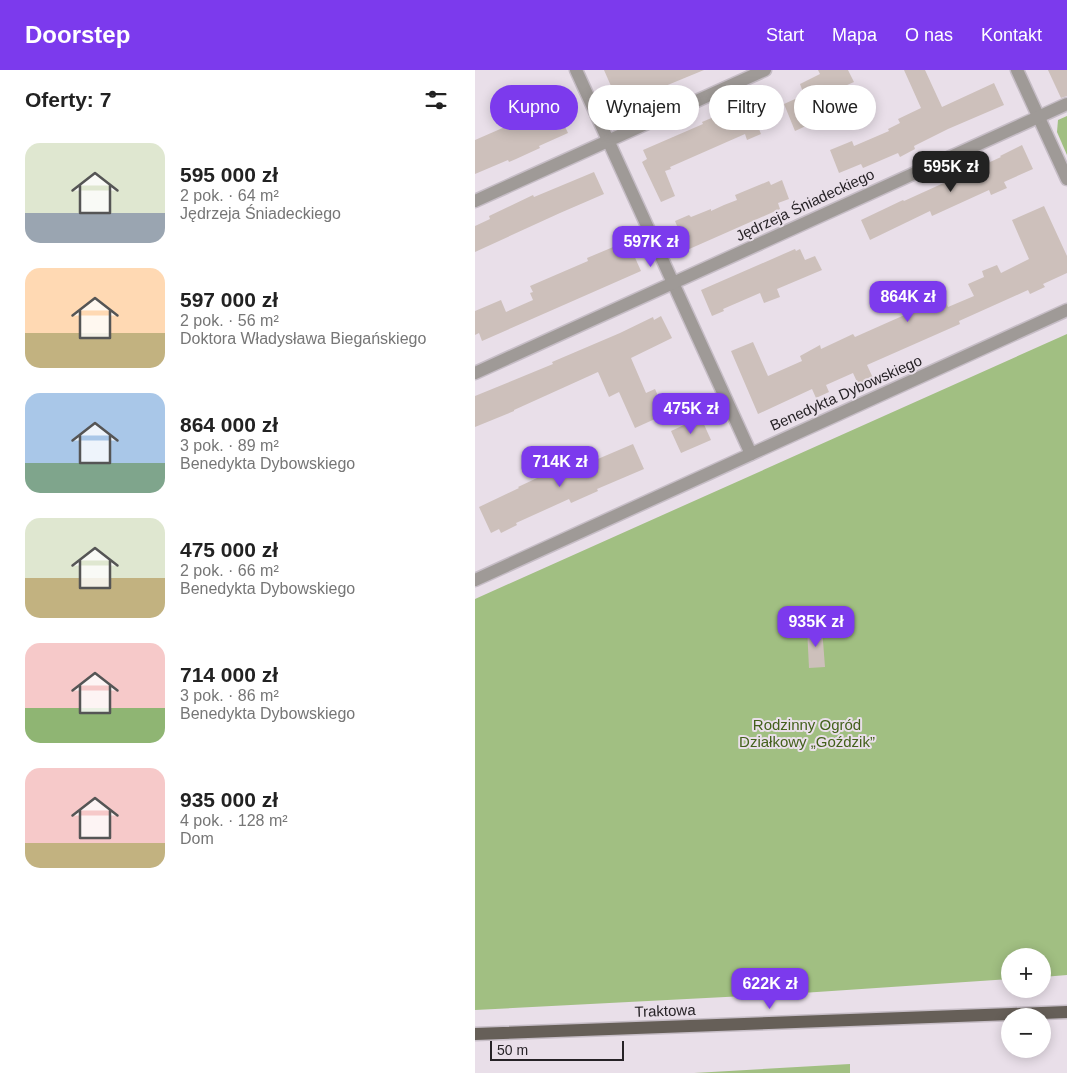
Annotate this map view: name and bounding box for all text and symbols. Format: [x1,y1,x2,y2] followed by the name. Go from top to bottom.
[25,21,130,48] text: Doorstep
[766,25,804,45] text: Start
[832,25,877,45] text: Mapa
[905,25,953,45] text: O nas
[981,25,1042,45] text: Kontakt
[490,85,578,130] chip: Kupno
[588,85,699,130] chip: Wynajem
[709,85,784,130] chip: Filtry
[794,85,876,130] chip: Nowe
[422,86,450,114] icon: filters
[25,88,111,111] text: Oferty: 7
[905,150,997,193] pin: 595K zł
[923,158,979,175] text: 595K zł
[65,163,125,223] icon: home
[180,163,278,186] text: 595 000 zł
[733,165,877,244] street label: Jędrzeja Śniadeckiego
[180,187,279,204] text: 2 pok. · 64 m²
[180,205,341,222] text: Jędrzeja Śniadeckiego
[605,226,697,268] pin: 597K zł
[623,233,679,250] text: 597K zł
[862,280,954,323] pin: 864K zł
[65,288,125,348] icon: home
[180,288,278,311] text: 597 000 zł
[880,288,936,305] text: 864K zł
[180,312,279,329] text: 2 pok. · 56 m²
[180,330,426,347] text: Doktora Władysława Biegańskiego
[767,351,924,434] street label: Benedykta Dybowskiego
[645,392,737,435] pin: 475K zł
[663,400,719,417] text: 475K zł
[65,413,125,473] icon: home
[180,413,278,436] text: 864 000 zł
[180,437,279,454] text: 3 pok. · 89 m²
[514,446,606,488] pin: 714K zł
[532,453,588,470] text: 714K zł
[180,455,355,472] text: Benedykta Dybowskiego
[65,538,125,598] icon: home
[180,538,278,561] text: 475 000 zł
[180,562,279,579] text: 2 pok. · 66 m²
[180,580,355,597] text: Benedykta Dybowskiego
[770,606,862,648] pin: 935K zł
[788,613,844,630] text: 935K zł
[65,663,125,723] icon: home
[180,663,278,686] text: 714 000 zł
[180,687,279,704] text: 3 pok. · 86 m²
[180,705,355,722] text: Benedykta Dybowskiego
[739,716,875,750] park label: Rodzinny Ogród Działkowy „Goździk”
[65,788,125,848] icon: home
[180,788,278,811] text: 935 000 zł
[180,812,288,829] text: 4 pok. · 128 m²
[180,830,214,847] text: Dom
[1001,948,1051,1058] map controls
[1001,948,1051,998] button: +
[724,968,816,1010] pin: 622K zł
[742,975,798,992] text: 622K zł
[634,1001,696,1020] street label: Traktowa
[1001,1008,1051,1058] button: −
[490,1038,624,1061] scale bar
[497,1042,528,1058] text: 50 m

